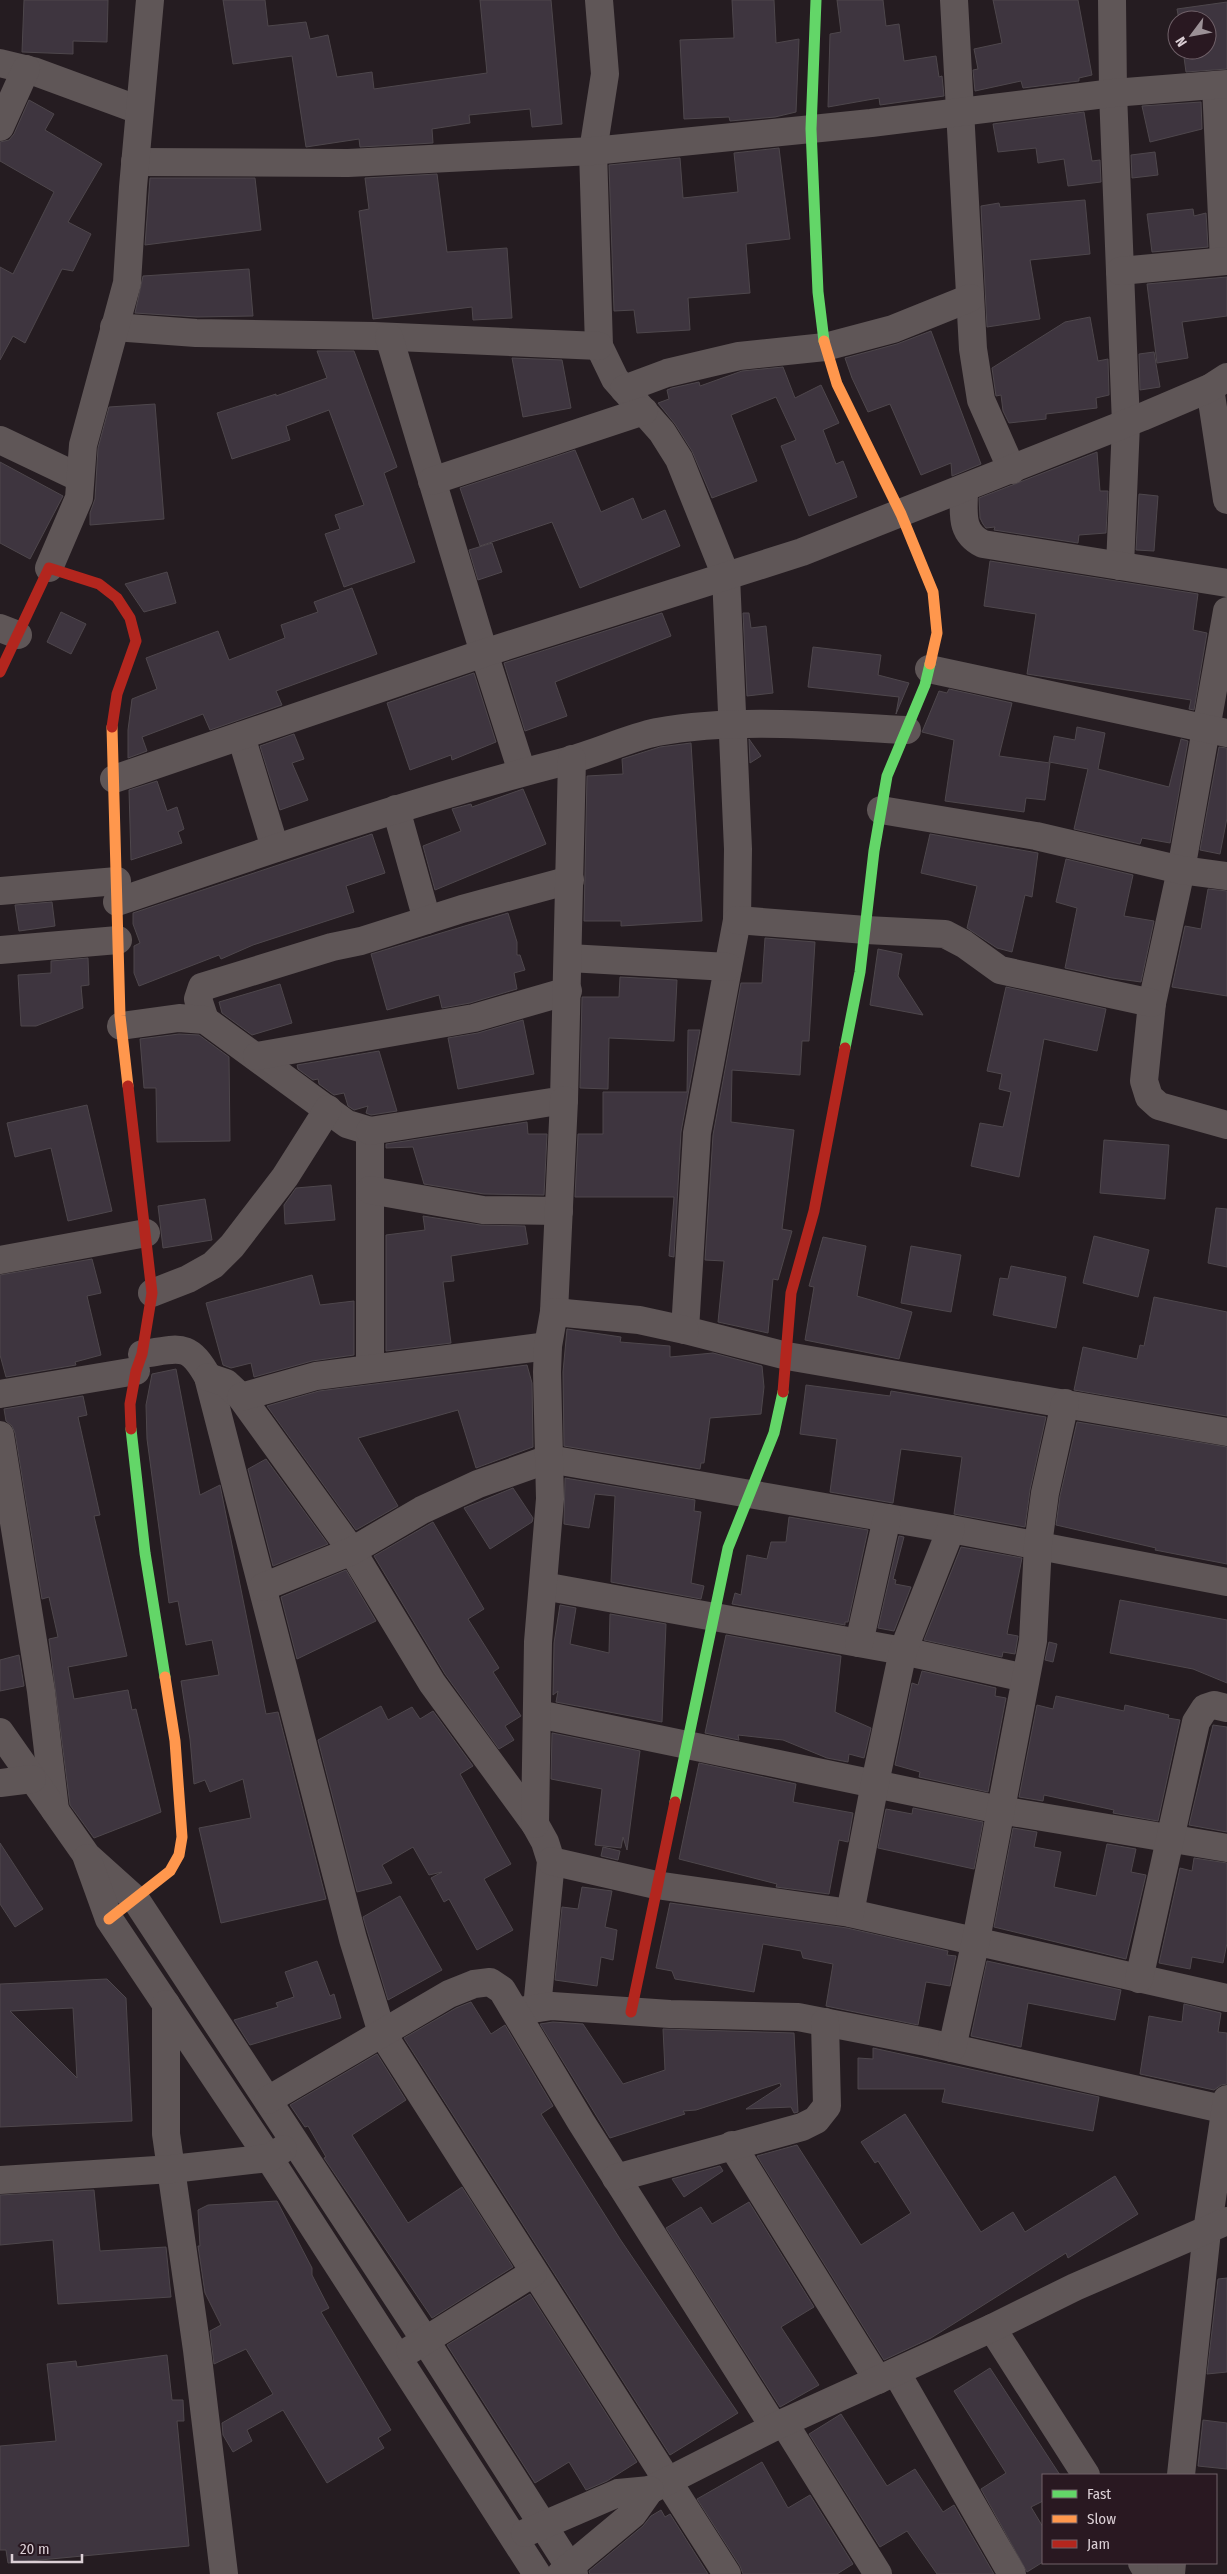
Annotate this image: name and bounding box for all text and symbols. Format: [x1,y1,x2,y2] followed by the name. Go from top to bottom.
[1167,10,1217,60] north arrow
[1172,34,1191,50] text: N
[1042,2474,1217,2564] legend
[1087,2485,1111,2503] text: Fast
[1087,2510,1116,2528] text: Slow
[12,2532,82,2564] scale bar
[1087,2535,1110,2553] text: Jam
[20,2540,50,2558] text: 20 m

